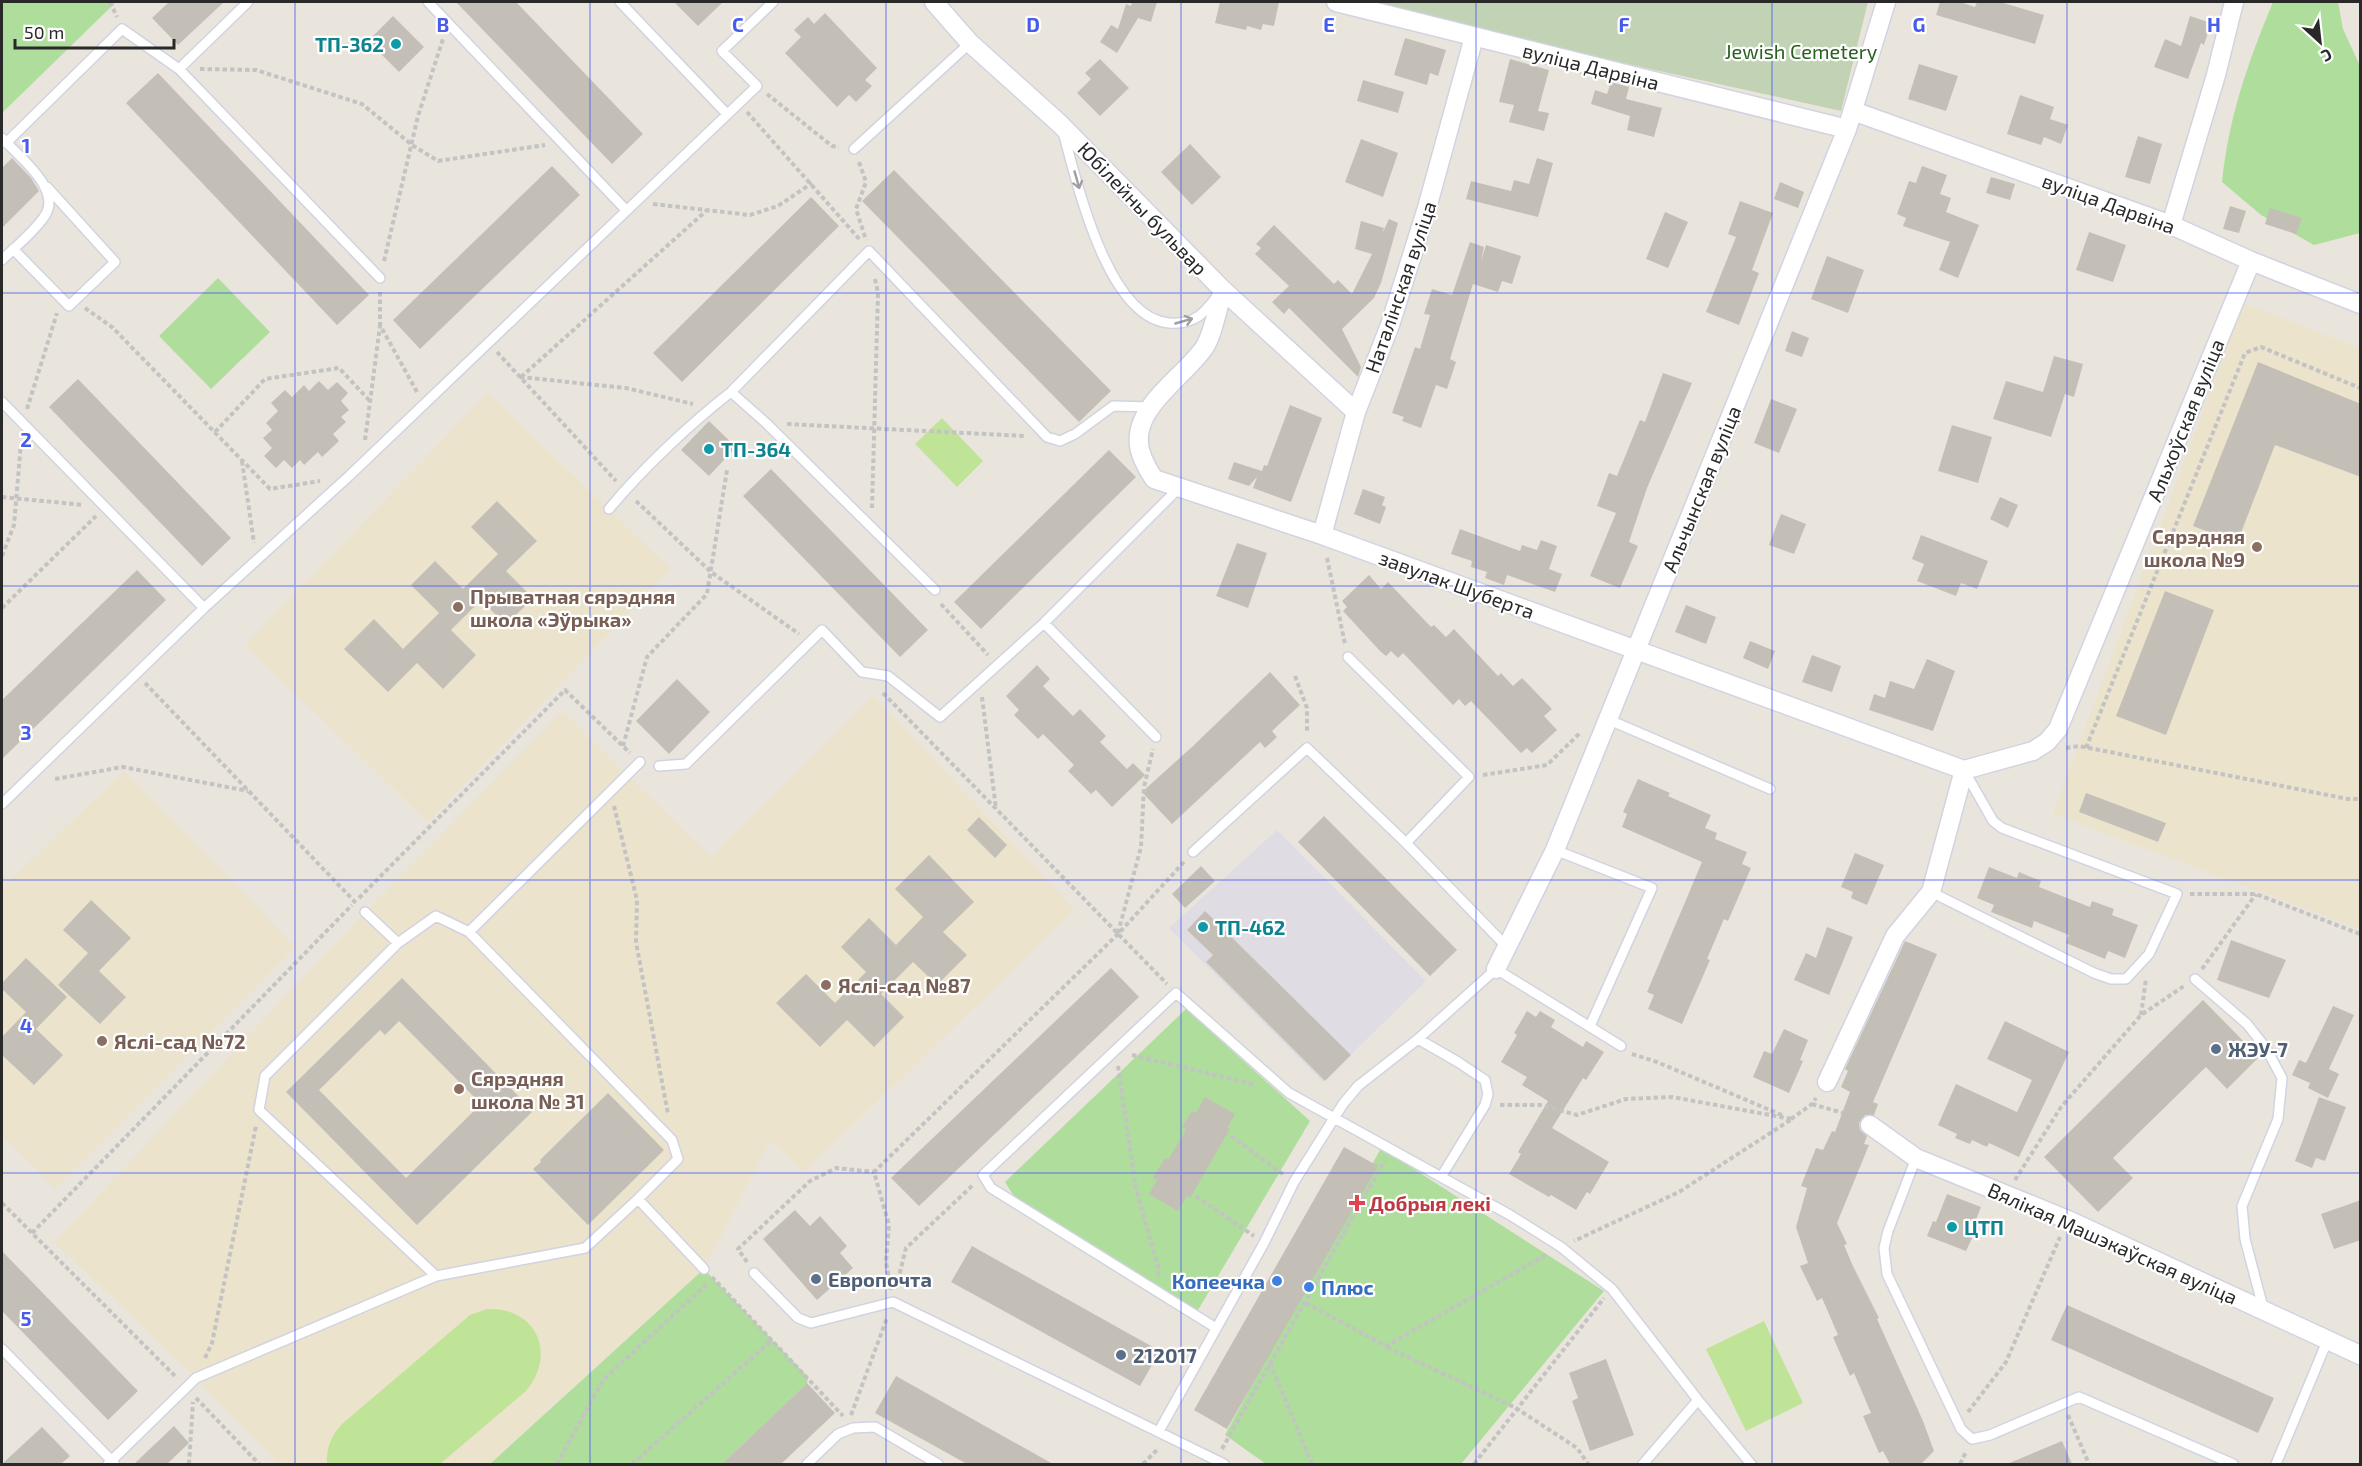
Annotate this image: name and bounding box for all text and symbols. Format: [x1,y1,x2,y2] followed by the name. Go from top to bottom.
[15,12,174,50] scale bar
[437,12,449,36] text: B
[732,12,744,36] text: C
[1026,12,1040,36] text: D
[1323,12,1335,36] text: E
[1618,12,1630,36] text: F
[1913,12,1925,36] text: G
[2207,12,2221,36] text: H
[2290,12,2350,72] north arrow
[24,21,64,43] text: 50 m
[315,32,384,56] place label: ТП-362
[389,37,403,51] marker: ТП-362
[1520,37,1662,96] street label: вуліца Дарвіна
[1725,39,1878,63] park label: Jewish Cemetery
[2319,45,2336,66] text: С
[22,133,30,157] text: 1
[1073,136,1213,280] street label: Юбілейны бульвар
[2039,168,2179,239] street label: вуліца Дарвіна
[1071,170,1083,189] one-way arrow
[1359,198,1442,376] street label: Наталінская вуліца
[1174,315,1193,326] one-way arrow
[2141,335,2230,505] street label: Альхоўская вуліца
[1657,402,1746,576] street label: Альчынская вуліца
[20,427,32,451] text: 2
[721,437,791,461] place label: ТП-364
[702,442,716,456] marker: ТП-364
[2144,524,2245,571] place label: Сярэдняя школа №9
[2250,540,2264,554] marker: Сярэдняя школа №9
[1376,545,1538,624] street label: завулак Шуберта
[470,584,675,631] place label: Прыватная сярэдняя школа «Эўрыка»
[451,600,465,614] marker: Прыватная сярэдняя школа «Эўрыка»
[20,720,32,744] text: 3
[1215,915,1285,939] place label: ТП-462
[1196,920,1210,934] marker: ТП-462
[838,973,971,997] place label: Яслі-сад №87
[819,978,833,992] marker: Яслі-сад №87
[20,1013,33,1037] text: 4
[114,1029,246,1053] place label: Яслі-сад №72
[95,1034,109,1048] marker: Яслі-сад №72
[2228,1037,2288,1061] place label: ЖЭУ-7
[2209,1042,2223,1056] marker: ЖЭУ-7
[471,1066,585,1113] place label: Сярэдняя школа № 31
[452,1082,466,1096] marker: Сярэдняя школа № 31
[1984,1177,2242,1310] street label: Вялікая Машэкаўская вуліца
[1369,1191,1491,1215] place label: Добрыя лекі
[1350,1196,1364,1210] marker: Добрыя лекі
[1964,1215,2004,1239] place label: ЦТП
[1945,1220,1959,1234] marker: ЦТП
[828,1267,932,1291] place label: Европочта
[1172,1269,1265,1293] place label: Копеечка
[809,1272,823,1286] marker: Европочта
[1270,1274,1284,1288] marker: Копеечка
[1321,1275,1374,1299] place label: Плюс
[1302,1280,1316,1294] marker: Плюс
[20,1306,32,1330] text: 5
[1133,1343,1197,1367] place label: 212017
[1114,1348,1128,1362] marker: 212017

